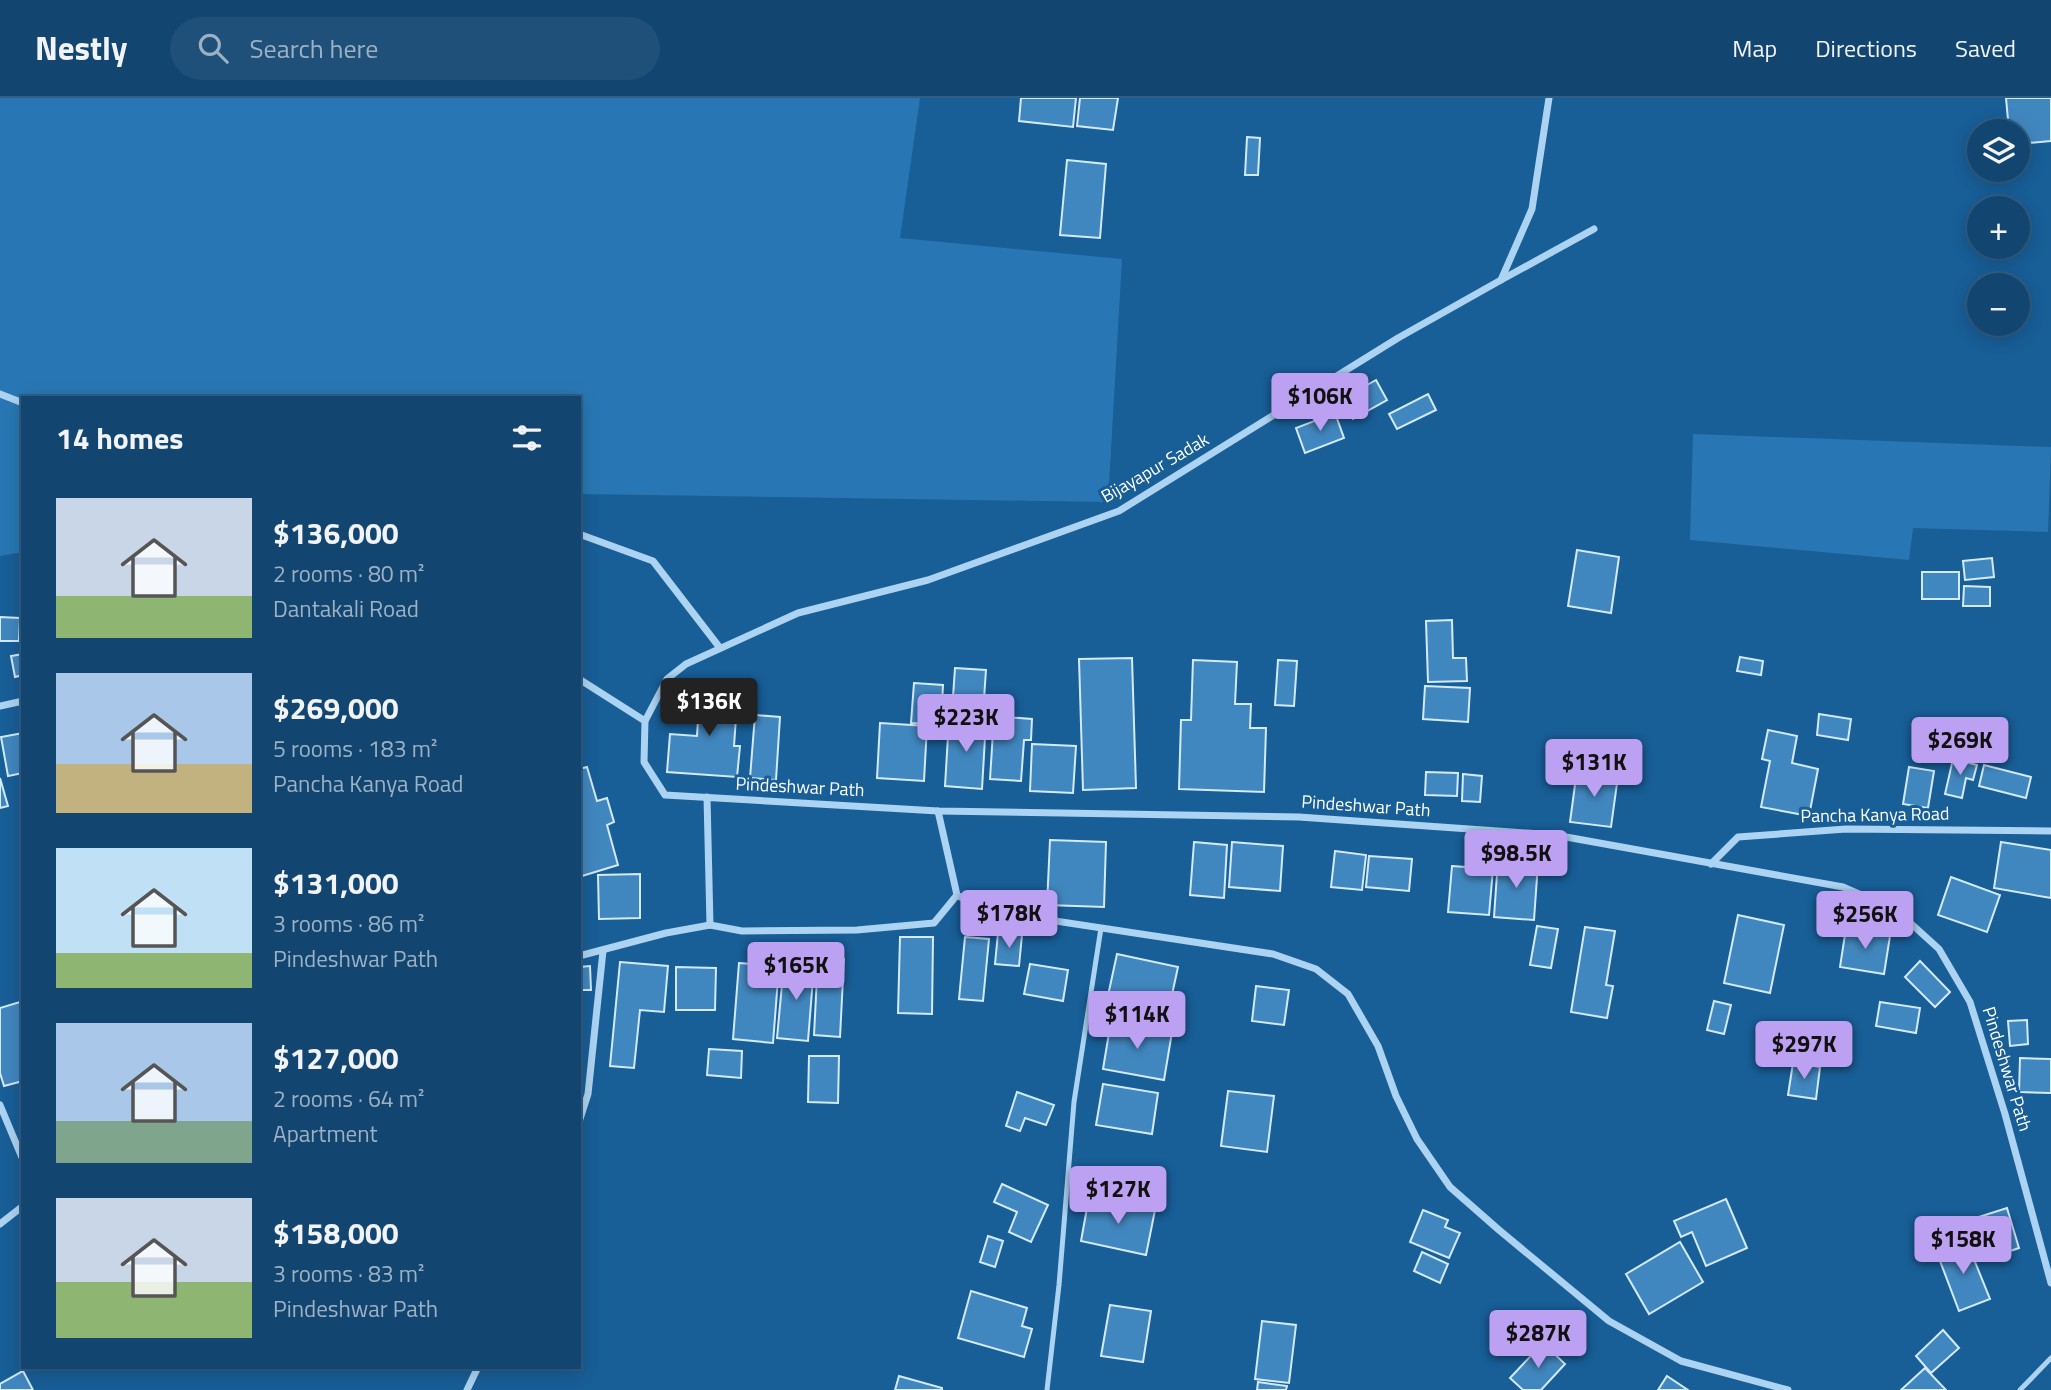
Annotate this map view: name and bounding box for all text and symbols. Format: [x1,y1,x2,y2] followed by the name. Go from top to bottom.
[170,17,660,80] search box
[35,23,128,73] text: Nestly
[194,29,232,67] icon: search
[250,29,378,68] text: Search here
[1732,30,1777,66] text: Map
[1815,30,1917,66] text: Directions
[1955,30,2016,66] text: Saved
[1967,119,2030,336] map controls
[1967,119,2030,182] button: layers
[1967,196,2030,259] button: +
[1967,273,2030,336] button: −
[1271,374,1369,433] pin: $106K
[1287,378,1353,413] text: $106K
[56,415,183,461] text: 14 homes
[508,419,546,457] icon: filters
[1096,426,1214,509] street label: Bijayapur Sadak
[273,510,399,556] text: $136,000
[112,526,196,610] icon: home
[273,556,424,591] text: 2 rooms · 80 m²
[273,591,419,626] text: Dantakali Road
[660,678,758,738] pin: $136K
[676,683,742,718] text: $136K
[273,685,399,731] text: $269,000
[917,694,1015,754] pin: $223K
[933,699,999,734] text: $223K
[112,701,196,785] icon: home
[1911,718,2009,777] pin: $269K
[1927,722,1993,757] text: $269K
[273,731,437,766] text: 5 rooms · 183 m²
[1545,740,1643,799] pin: $131K
[1561,744,1627,779] text: $131K
[273,766,463,801] text: Pancha Kanya Road
[735,770,865,803] street label: Pindeshwar Path
[1301,788,1431,823] street label: Pindeshwar Path
[1800,800,1950,829] street label: Pancha Kanya Road
[1459,830,1573,890] pin: $98.5K
[1480,835,1552,870] text: $98.5K
[273,860,399,906] text: $131,000
[112,876,196,960] icon: home
[960,890,1058,950] pin: $178K
[1816,892,1914,951] pin: $256K
[976,895,1042,930] text: $178K
[1832,896,1898,931] text: $256K
[273,906,424,941] text: 3 rooms · 86 m²
[273,941,438,976] text: Pindeshwar Path
[747,942,845,1002] pin: $165K
[763,947,829,982] text: $165K
[1088,992,1186,1051] pin: $114K
[1104,996,1170,1031] text: $114K
[1976,1003,2039,1135] street label: Pindeshwar Path
[1755,1021,1853,1081] pin: $297K
[1771,1026,1837,1061] text: $297K
[273,1035,399,1081] text: $127,000
[112,1051,196,1135] icon: home
[273,1081,424,1116] text: 2 rooms · 64 m²
[273,1116,378,1151] text: Apartment
[1069,1166,1167,1226] pin: $127K
[1085,1171,1151,1206] text: $127K
[273,1210,399,1256] text: $158,000
[1914,1216,2012,1276] pin: $158K
[1930,1221,1996,1256] text: $158K
[112,1226,196,1310] icon: home
[273,1256,424,1291] text: 3 rooms · 83 m²
[273,1291,438,1326] text: Pindeshwar Path
[1489,1310,1587,1370] pin: $287K
[1505,1315,1571,1350] text: $287K

